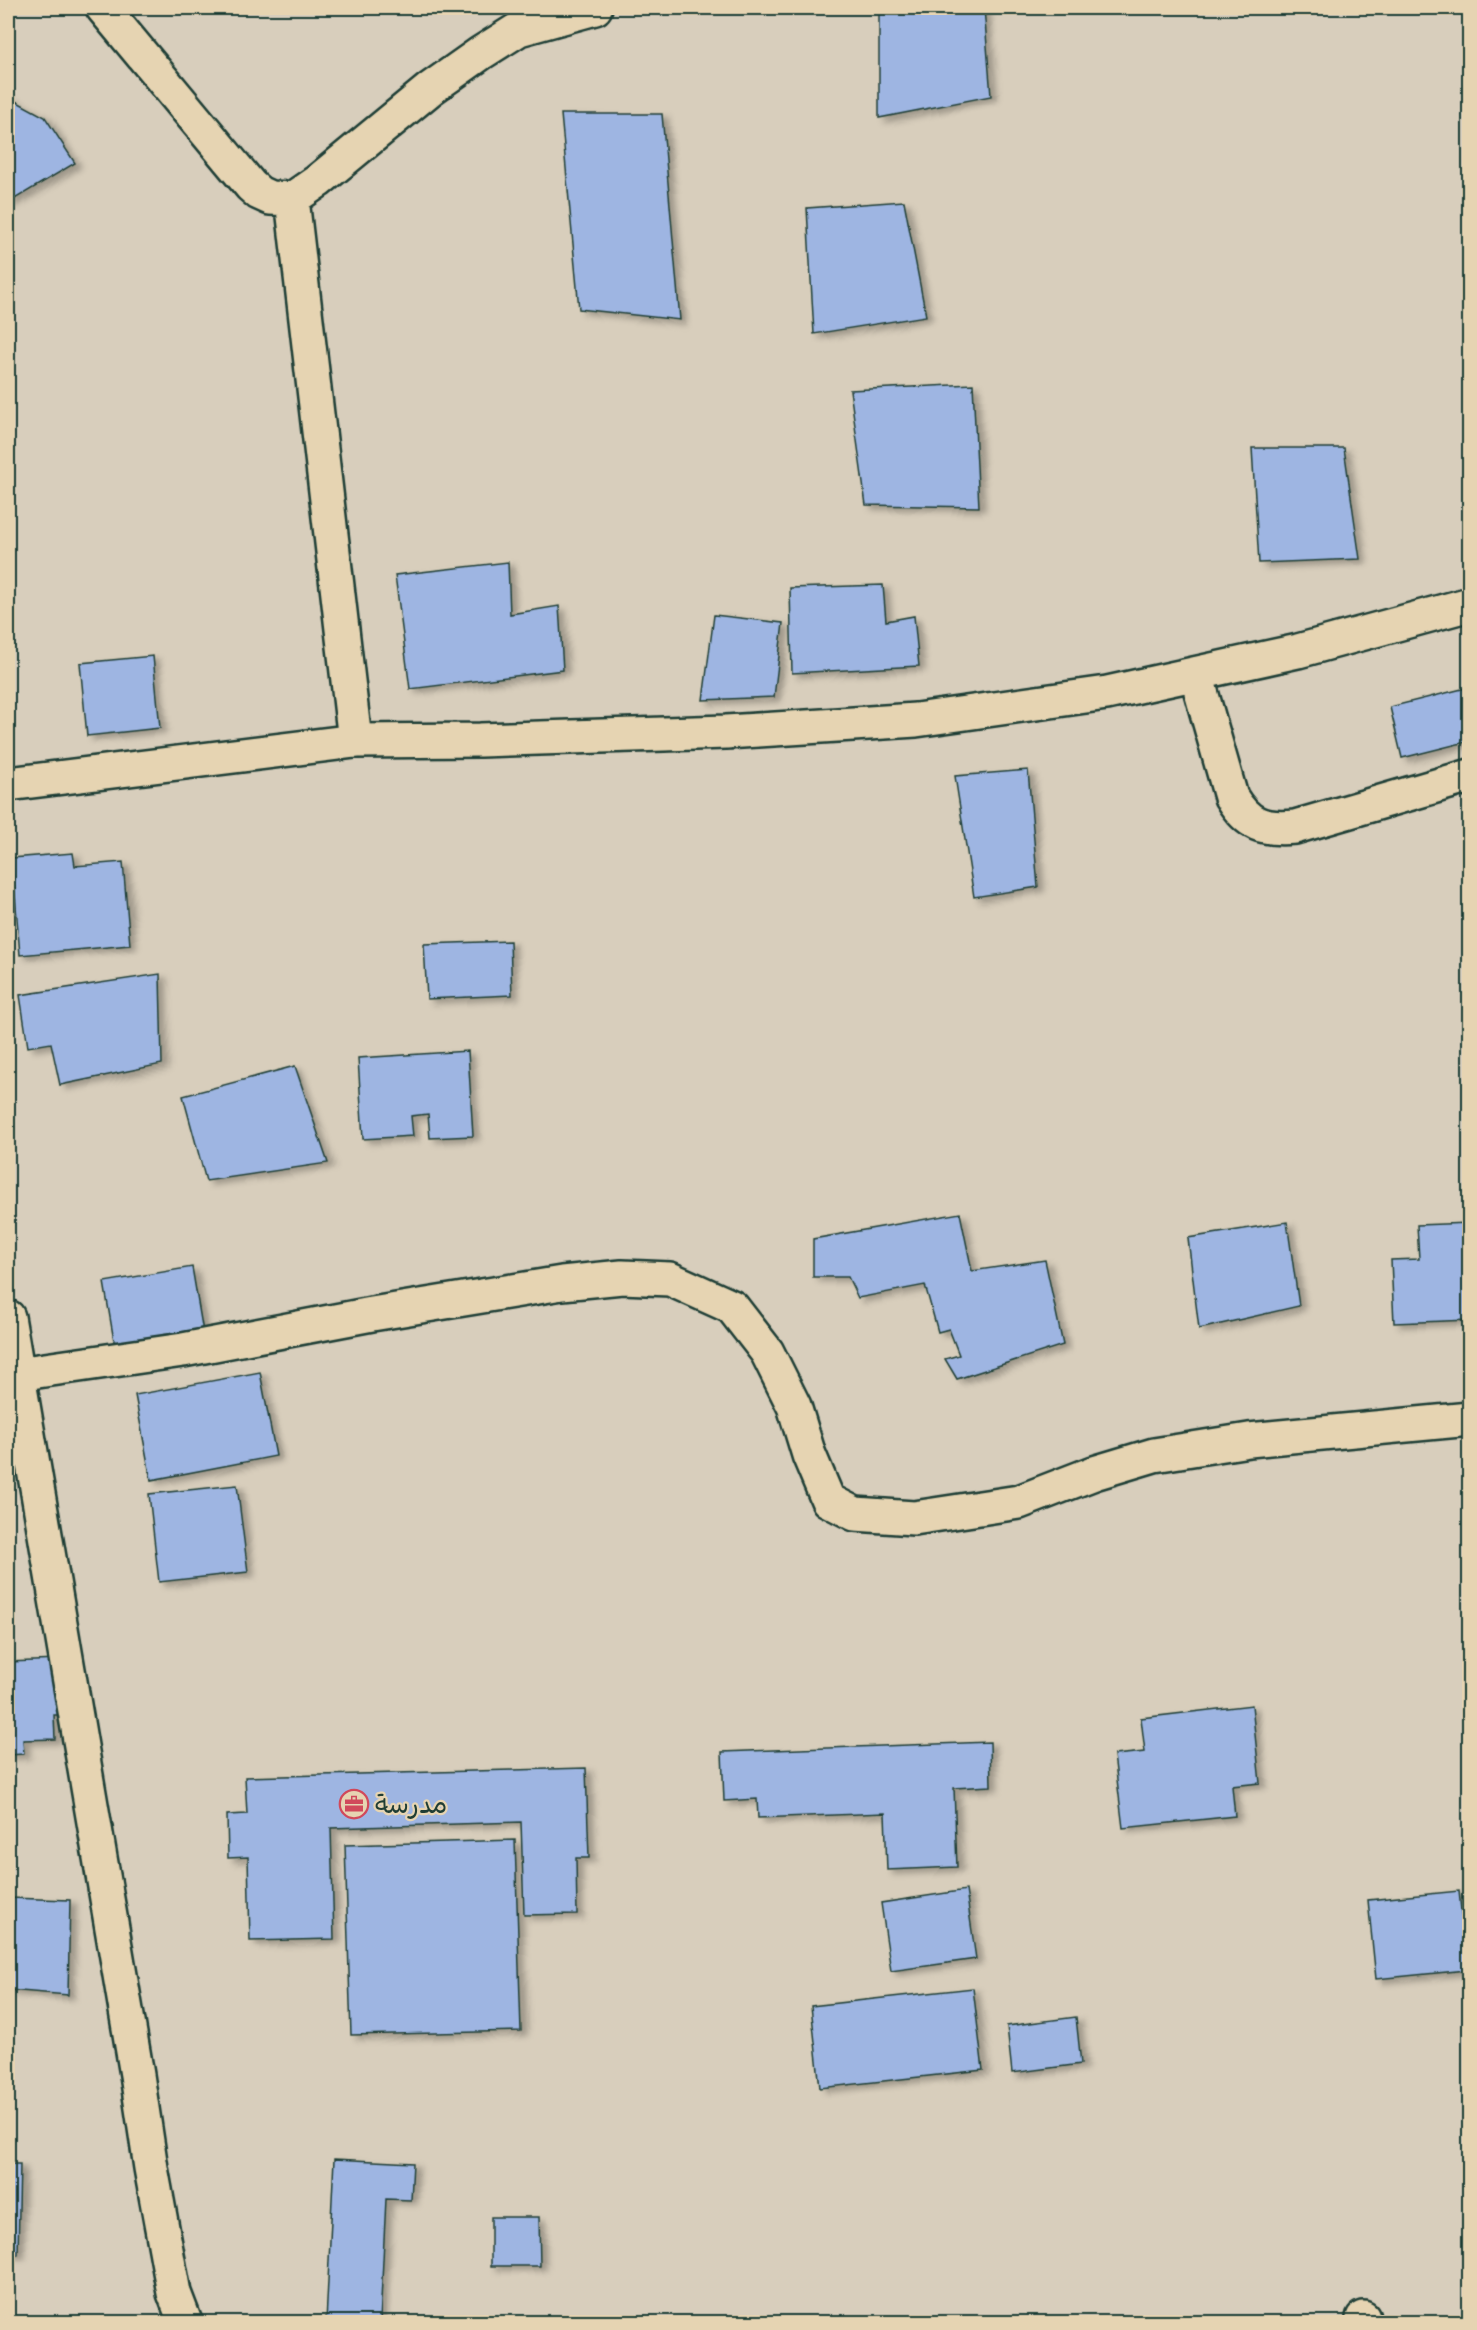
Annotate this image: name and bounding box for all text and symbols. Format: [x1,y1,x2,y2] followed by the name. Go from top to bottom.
[338,1788,370,1820] office icon: مدرسة
[375,1788,447,1820] place label: مدرسة

